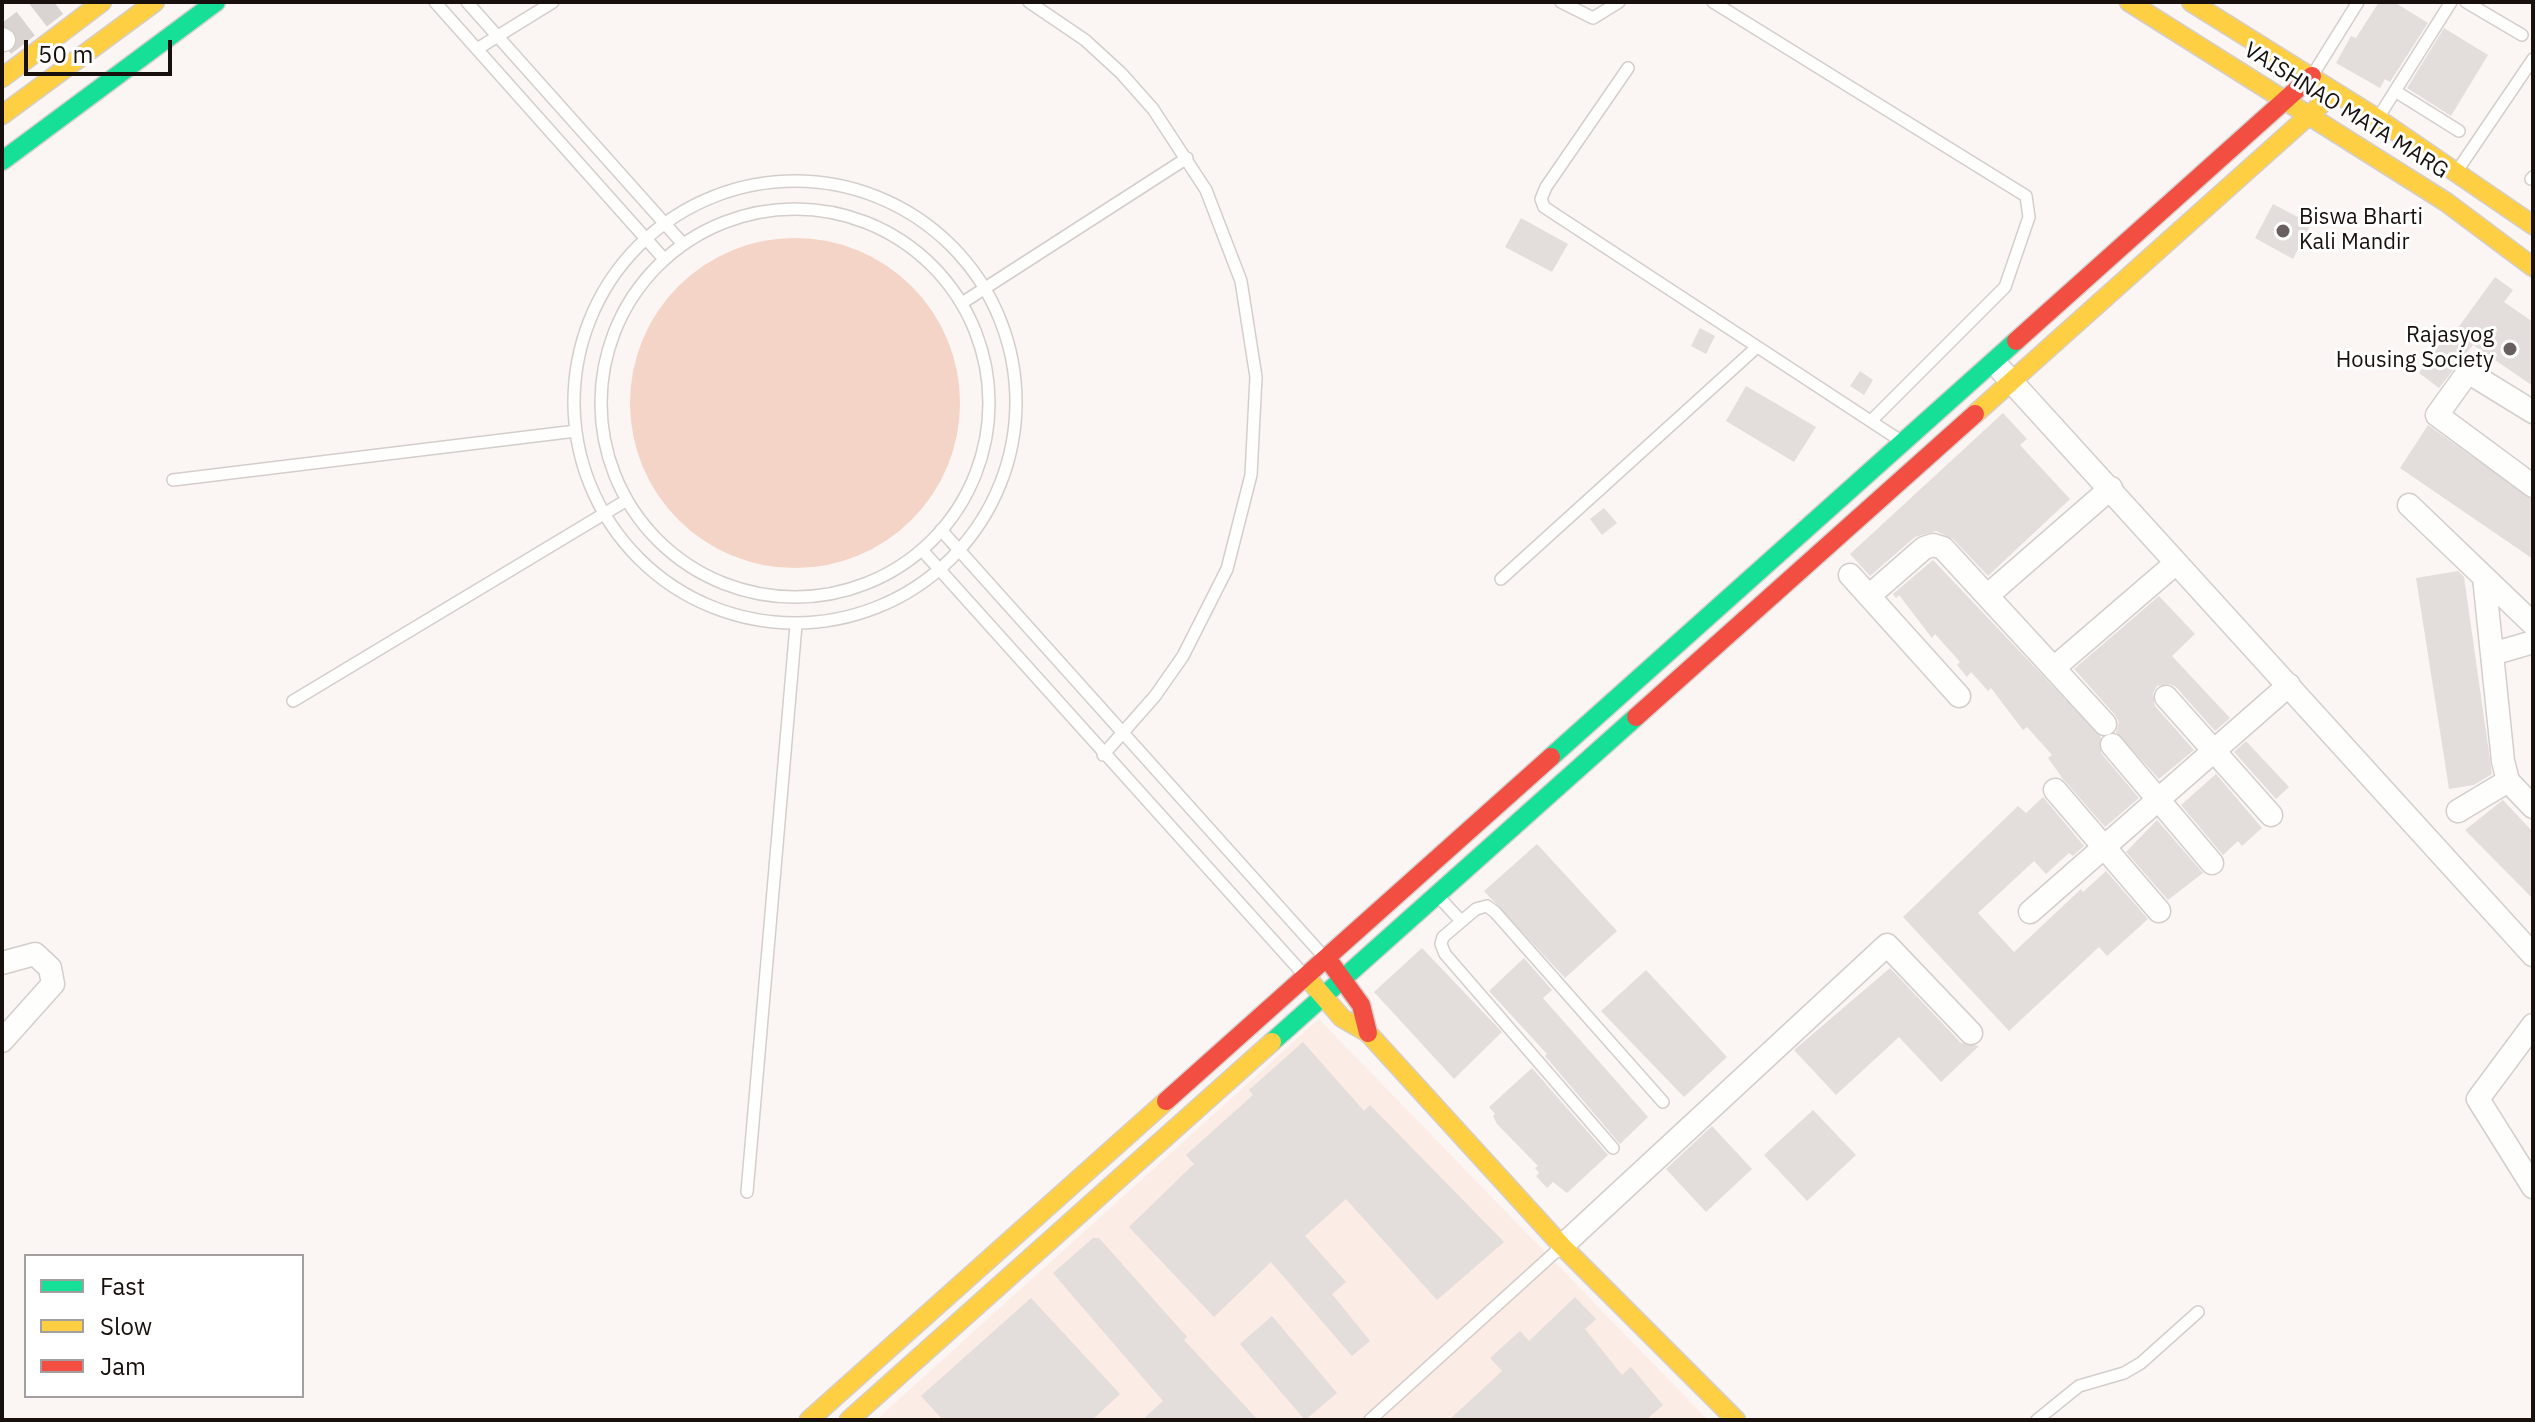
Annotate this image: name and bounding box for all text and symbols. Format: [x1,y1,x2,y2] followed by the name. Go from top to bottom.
[28,24,176,74] scale bar
[2239,37,2453,185] street label: VAISHNAO MATA MARG
[38,38,93,70] text: 50 m
[2299,205,2423,256] place label: Biswa Bharti Kali Mandir
[2274,222,2292,240] marker: Biswa Bharti Kali Mandir
[2336,323,2494,374] place label: Rajasyog Housing Society
[2501,340,2519,358] marker: Rajasyog Housing Society
[24,1254,304,1398] legend
[100,1270,145,1302] text: Fast
[100,1310,152,1342] text: Slow
[100,1350,146,1382] text: Jam

